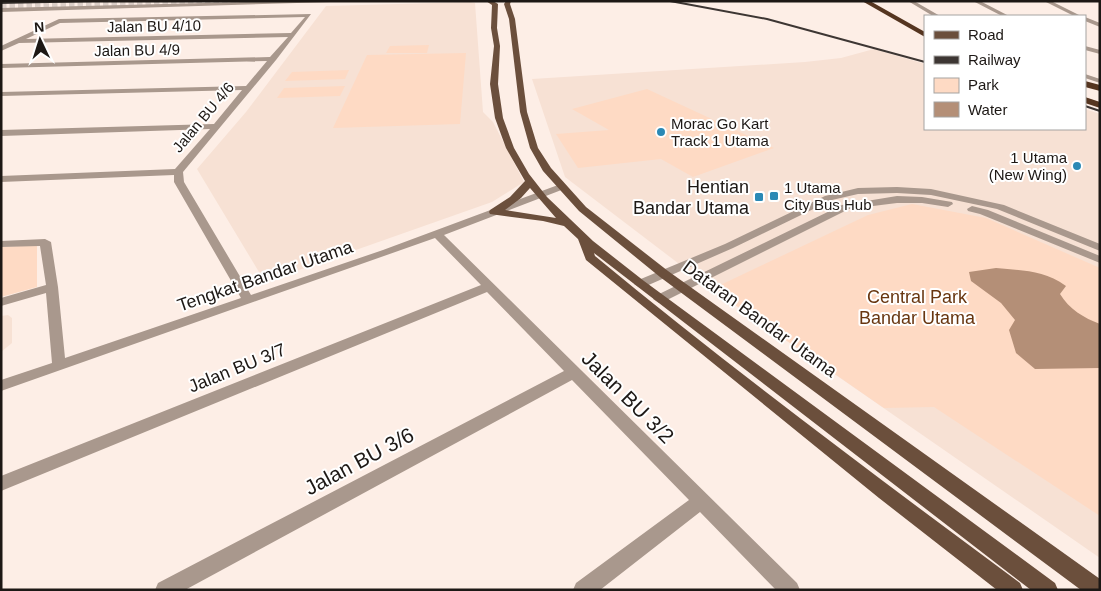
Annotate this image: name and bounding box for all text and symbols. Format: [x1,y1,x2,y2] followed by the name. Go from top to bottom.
[15,15,65,65] north arrow
[924,15,1086,130] legend
[107,17,201,35] street label: Jalan BU 4/10
[33,19,45,35] text: N
[968,26,1004,43] text: Road
[94,41,180,59] street label: Jalan BU 4/9
[968,51,1021,68] text: Railway
[968,76,999,93] text: Park
[169,79,237,155] street label: Jalan BU 4/6
[968,101,1007,118] text: Water
[671,115,769,149] place label: Morac Go Kart Track 1 Utama
[655,126,667,138] marker: Morac Go Kart Track 1 Utama
[989,149,1068,183] place label: 1 Utama (New Wing)
[1071,160,1083,172] marker: 1 Utama (New Wing)
[633,177,750,218] place label: Hentian Bandar Utama
[784,179,872,213] place label: 1 Utama City Bus Hub
[768,190,780,202] marker: 1 Utama City Bus Hub
[753,191,765,203] marker: Hentian Bandar Utama
[175,236,356,315] street label: Tengkat Bandar Utama
[679,257,842,382] street label: Dataran Bandar Utama
[859,287,976,328] park label: Central Park Bandar Utama
[185,339,289,397] street label: Jalan BU 3/7
[577,346,679,448] street label: Jalan BU 3/2
[301,423,417,499] street label: Jalan BU 3/6

